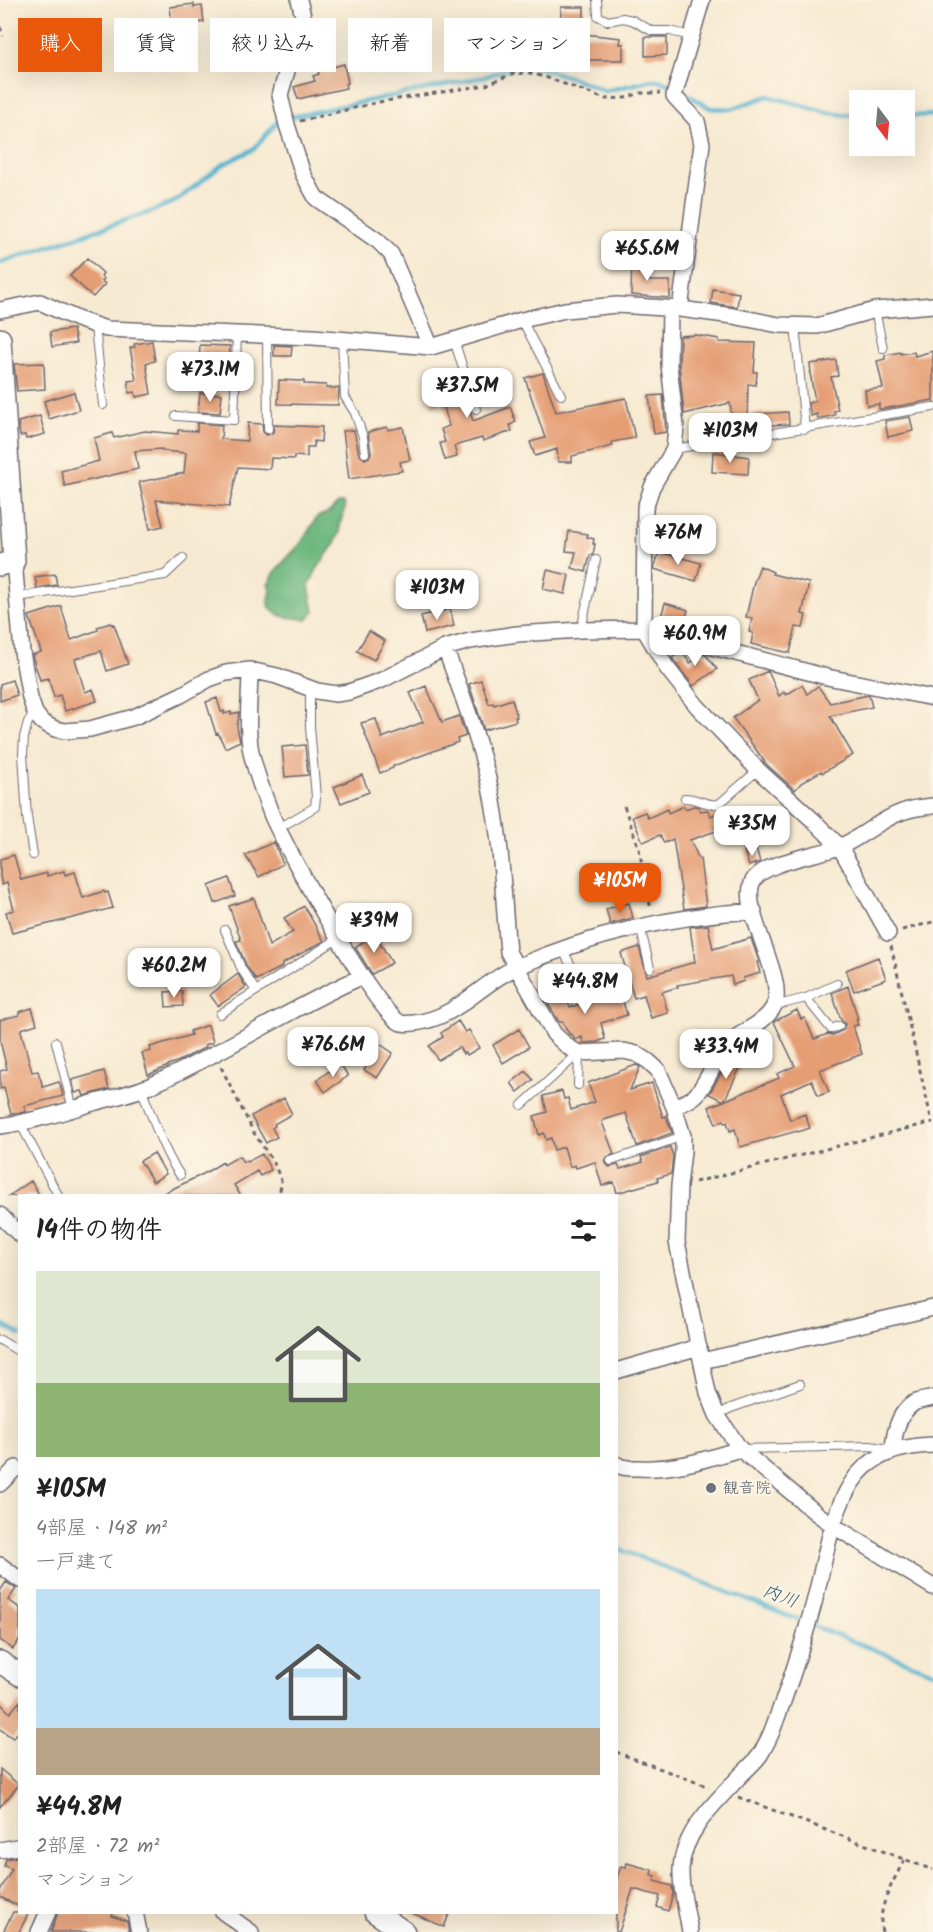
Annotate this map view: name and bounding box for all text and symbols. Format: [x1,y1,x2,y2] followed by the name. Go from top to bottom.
[18,18,102,72] chip: 購入
[114,18,198,72] chip: 賃貸
[210,18,336,72] chip: 絞り込み
[348,18,432,72] chip: 新着
[444,18,590,72] chip: マンション
[849,90,915,156] north arrow
[849,90,915,156] map controls
[598,231,696,282] pin: ¥65.6M
[615,234,679,266] text: ¥65.6M
[161,352,259,403] pin: ¥73.1M
[181,355,239,387] text: ¥73.1M
[418,368,516,419] pin: ¥37.5M
[436,371,498,403] text: ¥37.5M
[688,413,772,464] pin: ¥103M
[703,416,757,448] text: ¥103M
[642,515,714,566] pin: ¥76M
[654,518,702,550] text: ¥76M
[395,570,479,621] pin: ¥103M
[410,573,464,605] text: ¥103M
[646,616,744,667] pin: ¥60.9M
[663,619,727,651] text: ¥60.9M
[716,806,788,857] pin: ¥35M
[728,809,776,841] text: ¥35M
[578,863,662,914] pin: ¥105M
[593,866,647,898] text: ¥105M
[338,903,410,954] pin: ¥39M
[350,906,398,938] text: ¥39M
[125,948,223,999] pin: ¥60.2M
[142,951,206,983] text: ¥60.2M
[536,964,634,1015] pin: ¥44.8M
[552,967,618,999] text: ¥44.8M
[284,1027,382,1078] pin: ¥76.6M
[677,1029,775,1080] pin: ¥33.4M
[301,1030,365,1062] text: ¥76.6M
[694,1032,758,1064] text: ¥33.4M
[36,1210,162,1252] text: 14件の物件
[567,1214,600,1247] icon: filters
[264,1310,372,1418] icon: home
[36,1469,106,1511] text: ¥105M
[723,1476,771,1501] place label: 観音院
[704,1481,718,1495] marker: 観音院
[36,1513,167,1545] text: 4部屋 · 148 m²
[36,1547,116,1579] text: 一戸建て
[758,1577,802,1617] water label: 内川
[264,1628,372,1736] icon: home
[36,1787,122,1829] text: ¥44.8M
[36,1831,159,1863] text: 2部屋 · 72 m²
[36,1865,135,1897] text: マンション

